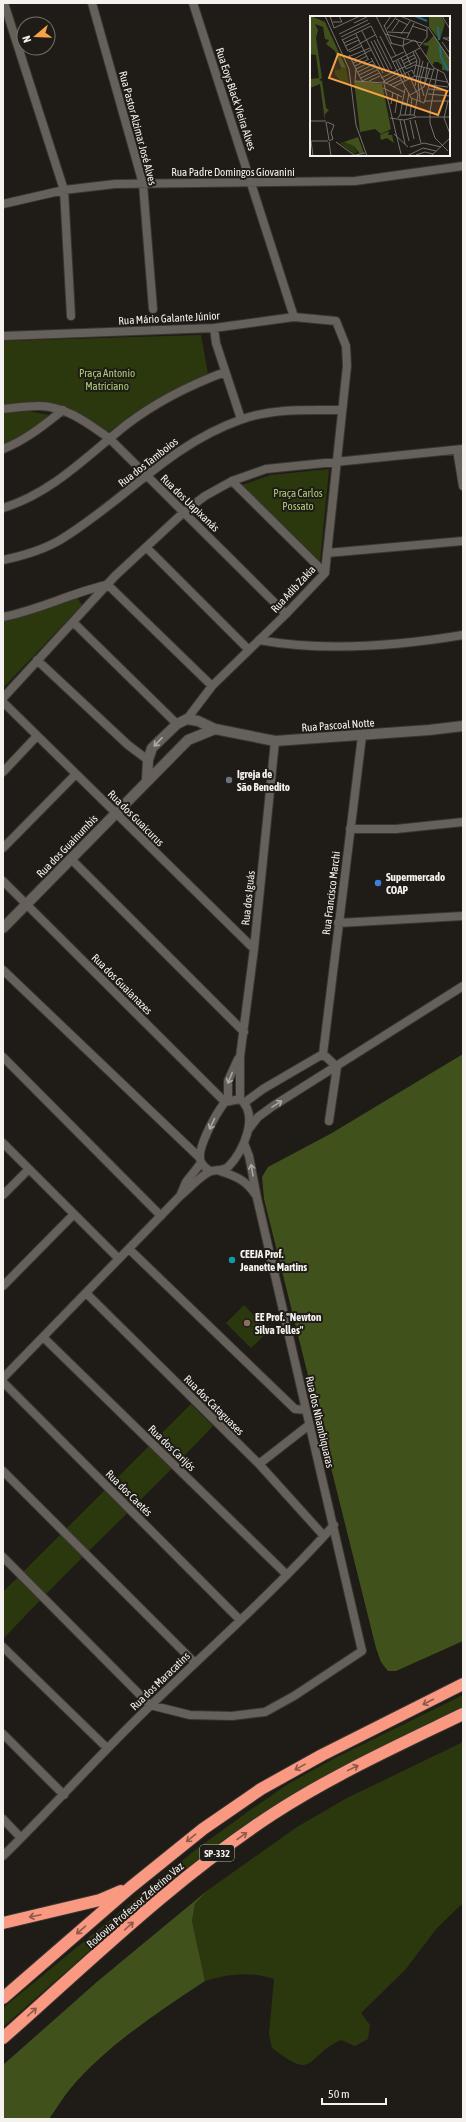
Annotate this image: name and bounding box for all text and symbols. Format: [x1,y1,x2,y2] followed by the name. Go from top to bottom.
[16,16,56,56] north arrow
[310,16,450,156] inset map
[20,34,33,44] text: N
[214,46,258,152] street label: Rua Eoys Black Vieira Alves
[117,70,159,187] street label: Rua Pastor Alzimar José Alves
[171,166,295,178] street label: Rua Padre Domingos Giovanini
[118,309,221,327] street label: Rua Mário Galante Júnior
[79,367,135,392] park label: Praça Antonio Matriciano
[116,435,180,489] street label: Rua dos Tamboios
[158,472,222,534] street label: Rua dos Uapixanás
[273,487,323,512] park label: Praça Carlos Possato
[268,563,318,615] street label: Rua Adib Zakia
[301,716,375,734] street label: Rua Pascoal Notte
[153,737,162,748] one-way arrow
[237,768,290,793] place label: Igreja de São Benedito
[224,775,234,785] marker: Igreja de São Benedito
[106,788,166,848] street label: Rua dos Guaicurus
[34,812,100,880] street label: Rua dos Guainumbis
[320,851,342,935] street label: Rua Francisco Marchi
[239,870,257,926] street label: Rua dos Iguás
[386,871,445,896] place label: Supermercado COAP
[373,878,383,888] marker: Supermercado COAP
[89,951,155,1017] street label: Rua dos Guaianazes
[226,1071,233,1083] one-way arrow
[271,1100,283,1108] one-way arrow
[208,1118,215,1130] one-way arrow
[248,1164,256,1177] one-way arrow
[239,1248,307,1273] place label: CEEJA Prof. Jeanette Martins
[227,1255,237,1265] marker: CEEJA Prof. Jeanette Martins
[255,1311,321,1336] place label: EE Prof. "Newton Silva Telles"
[242,1318,252,1328] marker: EE Prof. "Newton Silva Telles"
[182,1373,246,1437] street label: Rua dos Cataguases
[304,1375,336,1469] street label: Rua dos Nhambiquaras
[146,1423,198,1473] street label: Rua dos Carijós
[103,1467,155,1519] street label: Rua dos Caetés
[128,1650,192,1712] street label: Rua dos Maracatins
[422,1699,434,1706] one-way arrow
[294,1764,306,1772] one-way arrow
[346,1764,358,1772] one-way arrow
[236,1832,247,1840] one-way arrow
[186,1834,197,1842] one-way arrow
[200,1845,234,1861] road number: SP-332
[84,1860,186,1950] street label: Rodovia Professor Zeferino Vaz
[29,1913,42,1921] one-way arrow
[124,1922,134,1931] one-way arrow
[75,1926,86,1935] one-way arrow
[27,2008,37,2017] one-way arrow
[322,2080,386,2106] scale bar
[328,2087,350,2101] text: 50 m

